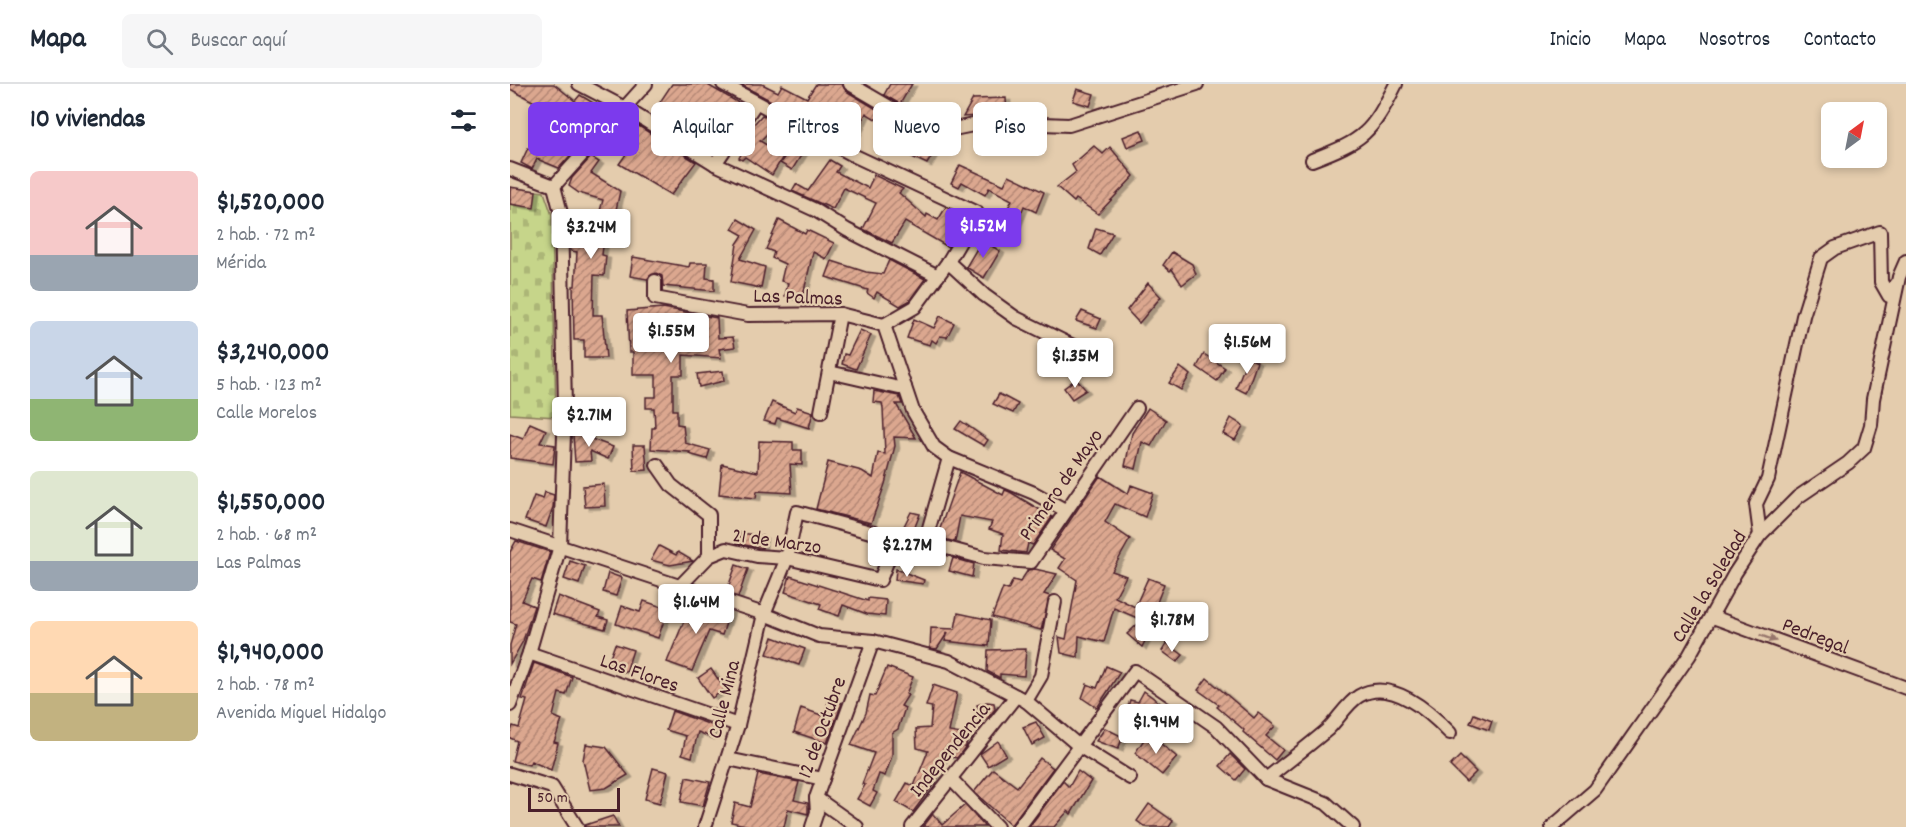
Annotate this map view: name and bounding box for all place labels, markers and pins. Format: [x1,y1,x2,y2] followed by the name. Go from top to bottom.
[934,208,1032,259] pin: $1.52M
[542,209,640,260] pin: $3.24M
[622,313,720,364] pin: $1.55M
[1198,324,1296,375] pin: $1.56M
[1026,338,1124,389] pin: $1.35M
[540,397,638,448] pin: $2.71M
[858,527,956,578] pin: $2.27M
[647,584,745,635] pin: $1.64M
[1123,602,1221,653] pin: $1.78M
[1107,704,1205,755] pin: $1.94M

